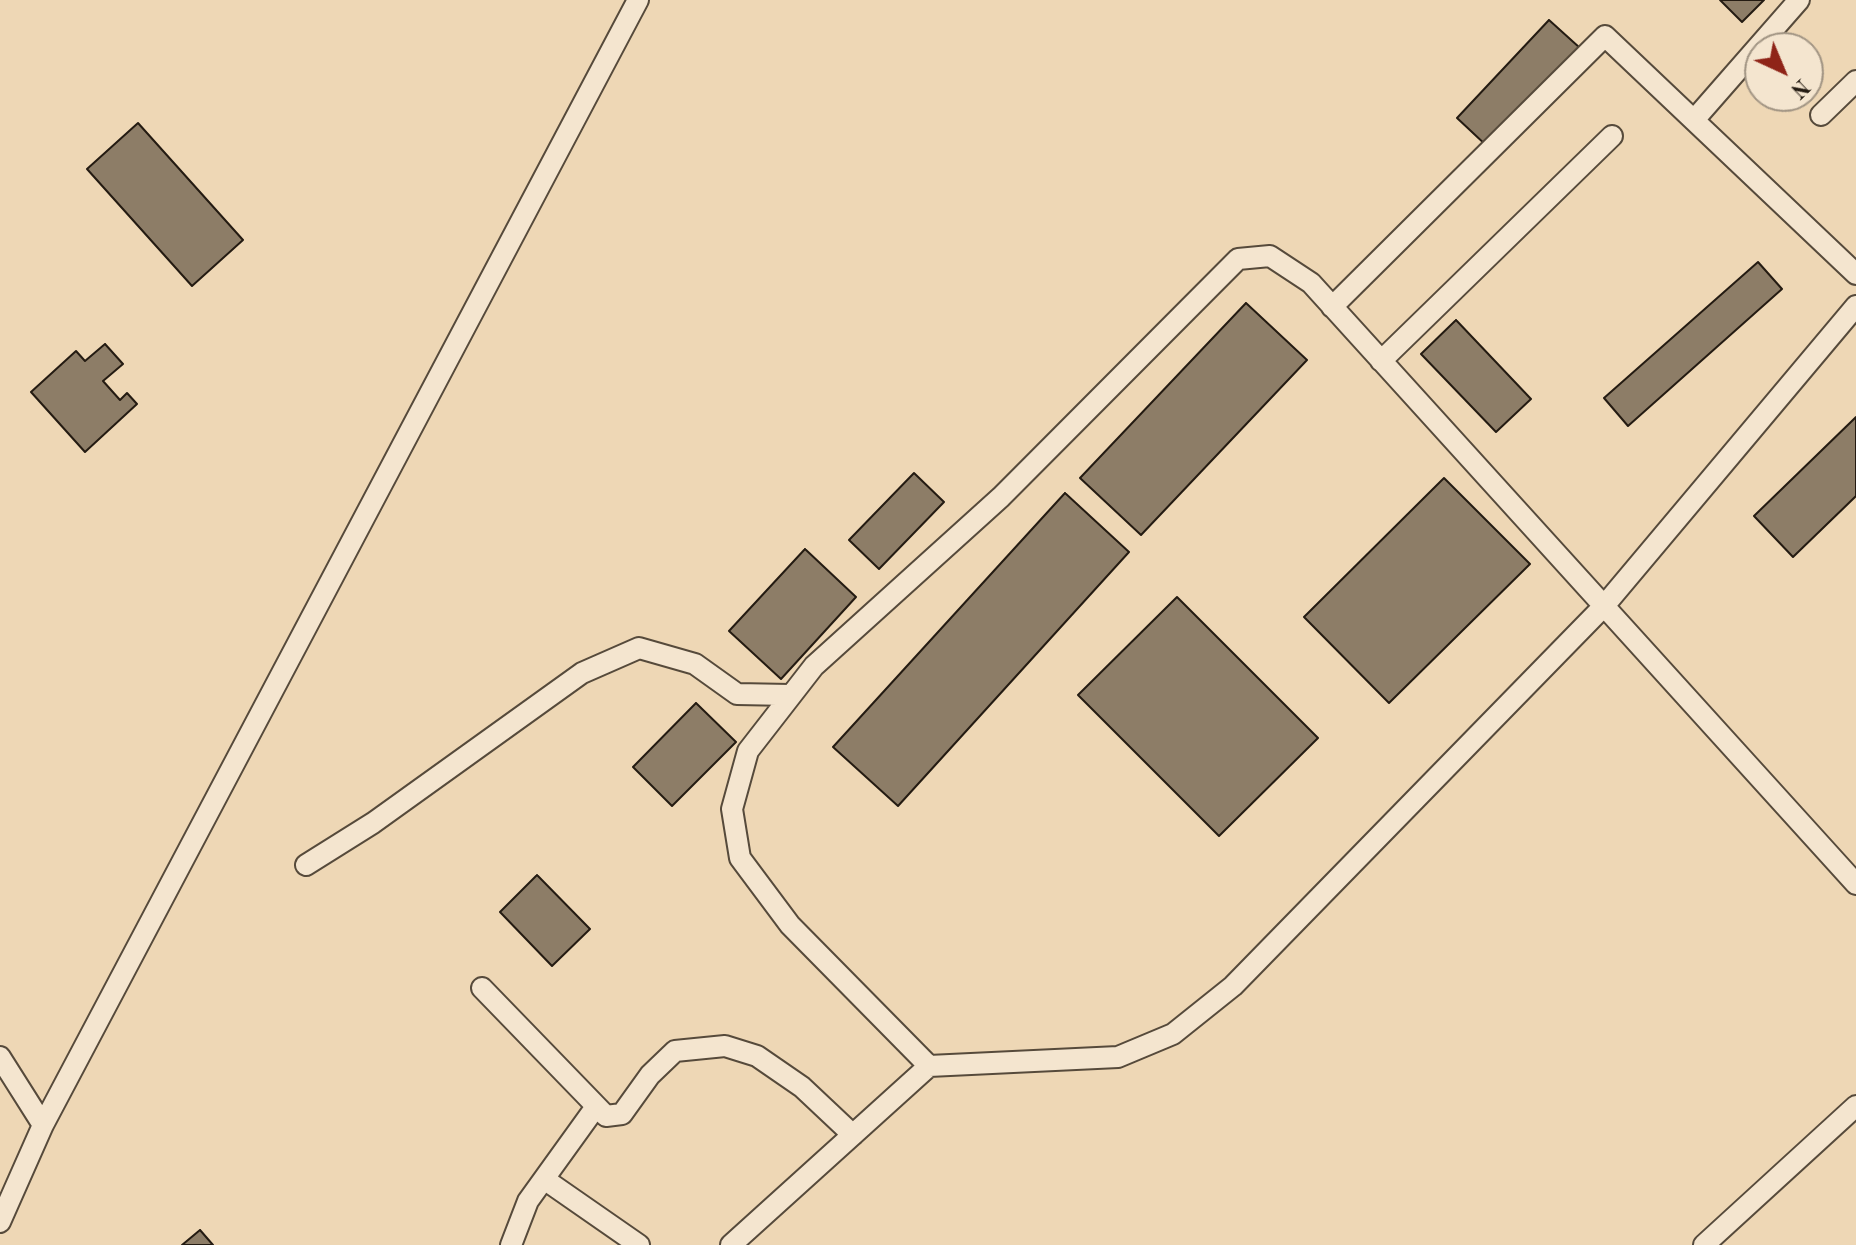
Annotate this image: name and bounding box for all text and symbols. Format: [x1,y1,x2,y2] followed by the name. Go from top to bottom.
[1744,32,1824,112] north arrow
[1786,74,1813,102] text: N

